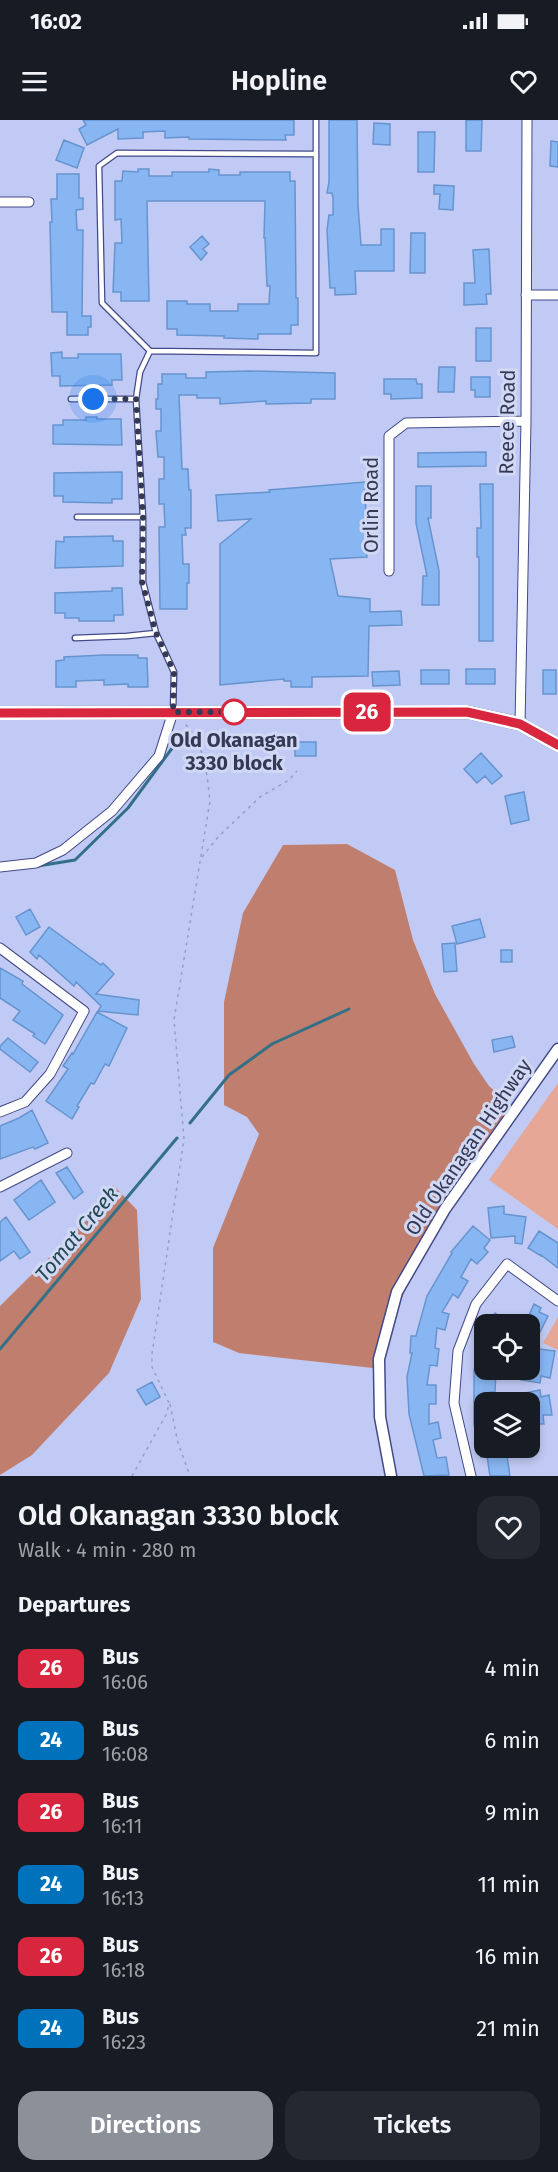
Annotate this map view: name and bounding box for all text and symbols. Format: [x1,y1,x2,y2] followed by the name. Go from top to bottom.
[30,8,82,35] text: 16:02
[18,65,51,98] icon: menu
[231,65,327,97] text: Hopline
[507,65,540,98] icon: heart
[494,369,520,475] street label: Reece Road
[78,384,108,414] your location
[359,457,383,553] street label: Orlin Road
[340,692,394,732] line badge: 26
[221,699,247,725] marker: Old Okanagan 3330 block
[356,699,378,725] text: 26
[170,728,298,775] place label: Old Okanagan 3330 block
[400,1054,536,1240] street label: Old Okanagan Highway
[30,1181,124,1287] water label: Tomat Creek
[474,1314,540,1458] map controls
[474,1314,540,1380] button: locate
[474,1392,540,1458] button: layers
[477,1496,540,1559] button: heart
[18,1499,339,1532] text: Old Okanagan 3330 block
[18,1538,196,1562] text: Walk · 4 min · 280 m
[18,1591,130,1618] text: Departures
[102,1643,139,1670] text: Bus
[40,1655,62,1681] text: 26
[485,1655,540,1682] text: 4 min
[102,1670,148,1694] text: 16:06
[102,1715,139,1742] text: Bus
[40,1727,62,1753] text: 24
[484,1727,540,1754] text: 6 min
[102,1742,148,1766] text: 16:08
[102,1787,139,1814] text: Bus
[40,1799,62,1825] text: 26
[485,1799,540,1826] text: 9 min
[102,1814,142,1838] text: 16:11
[102,1859,139,1886] text: Bus
[40,1871,62,1897] text: 24
[477,1871,540,1898] text: 11 min
[102,1886,144,1910] text: 16:13
[102,1931,139,1958] text: Bus
[40,1943,62,1969] text: 26
[475,1943,540,1970] text: 16 min
[102,1958,145,1982] text: 16:18
[102,2003,139,2030] text: Bus
[40,2015,62,2041] text: 24
[476,2015,540,2042] text: 21 min
[102,2030,146,2054] text: 16:23
[18,2091,273,2160] button: Directions
[285,2091,540,2160] button: Tickets

